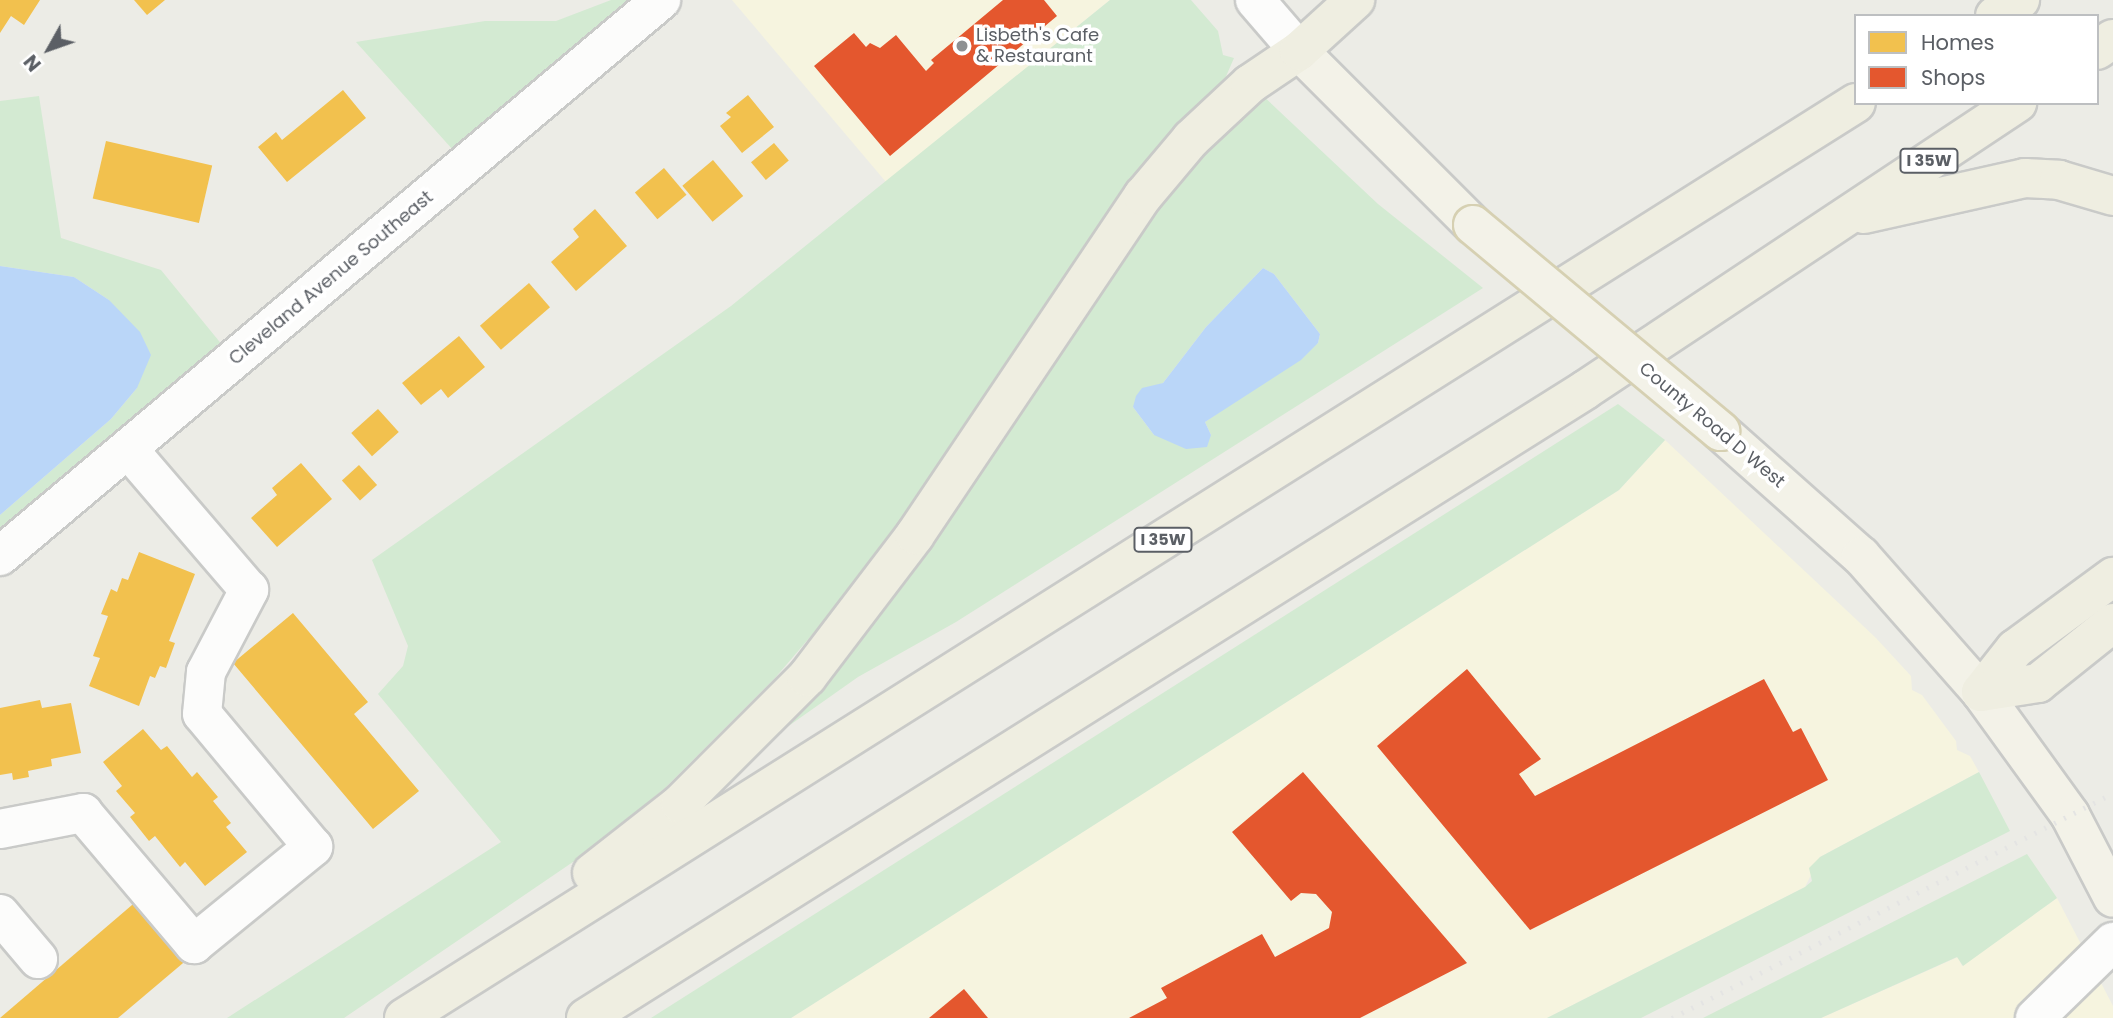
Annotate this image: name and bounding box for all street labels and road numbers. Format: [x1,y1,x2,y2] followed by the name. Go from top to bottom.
[1899,148,1959,174] road number: I 35W
[225,186,437,370] street label: Cleveland Avenue Southeast
[1635,358,1789,492] street label: County Road D West
[1133,527,1193,552] road number: I 35W

